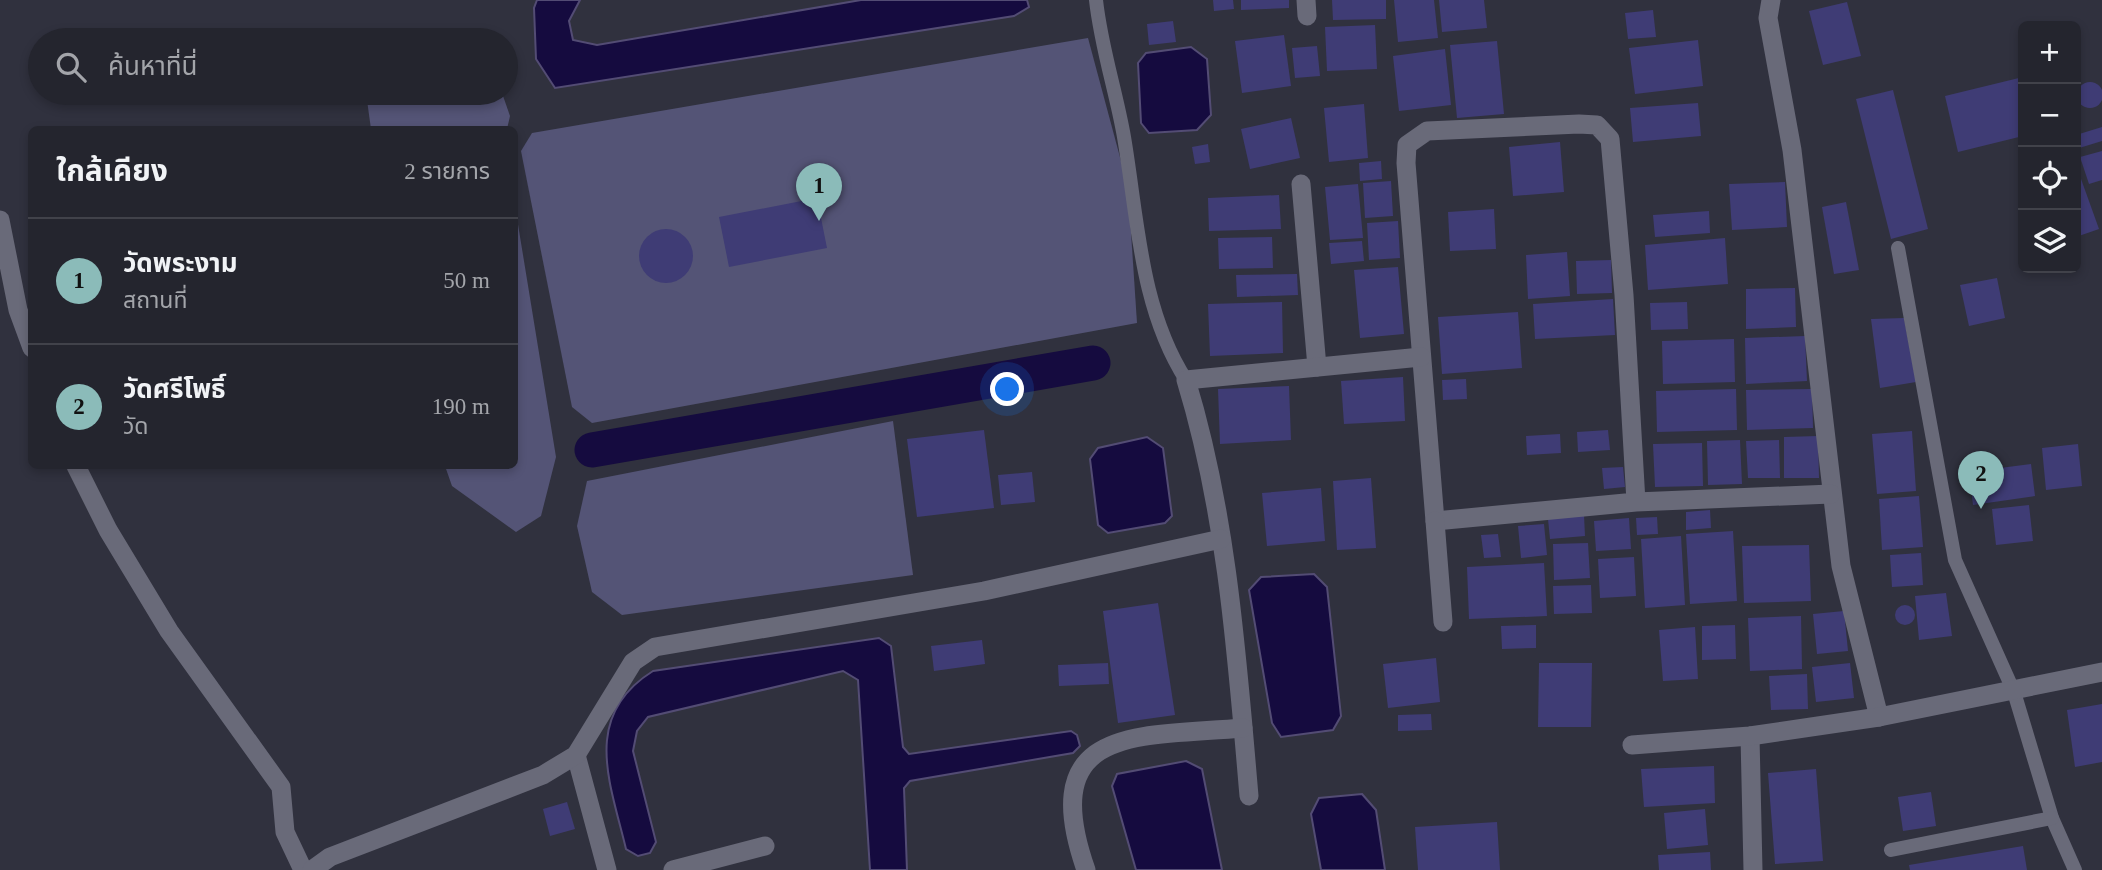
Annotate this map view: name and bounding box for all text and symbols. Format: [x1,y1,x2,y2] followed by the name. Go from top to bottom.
[2018,21,2081,273] map controls
[2018,21,2081,84] button: +
[28,28,518,105] search box
[52,48,90,86] icon: search
[108,52,198,81] text: ค้นหาที่นี่
[2018,84,2081,147] button: −
[2018,147,2081,210] button: locate
[56,154,168,187] text: ใกล้เคียง
[404,159,490,184] text: 2 รายการ
[796,163,842,221] pin: 1
[2018,210,2081,273] button: layers
[123,249,237,278] text: วัดพระงาม
[73,268,85,293] text: 1
[443,268,490,293] text: 50 m
[123,288,187,313] text: สถานที่
[990,372,1024,406] your location
[123,375,226,404] text: วัดศรีโพธิ์
[73,394,85,419] text: 2
[432,394,490,419] text: 190 m
[123,414,148,439] text: วัด
[1958,451,2004,509] pin: 2

